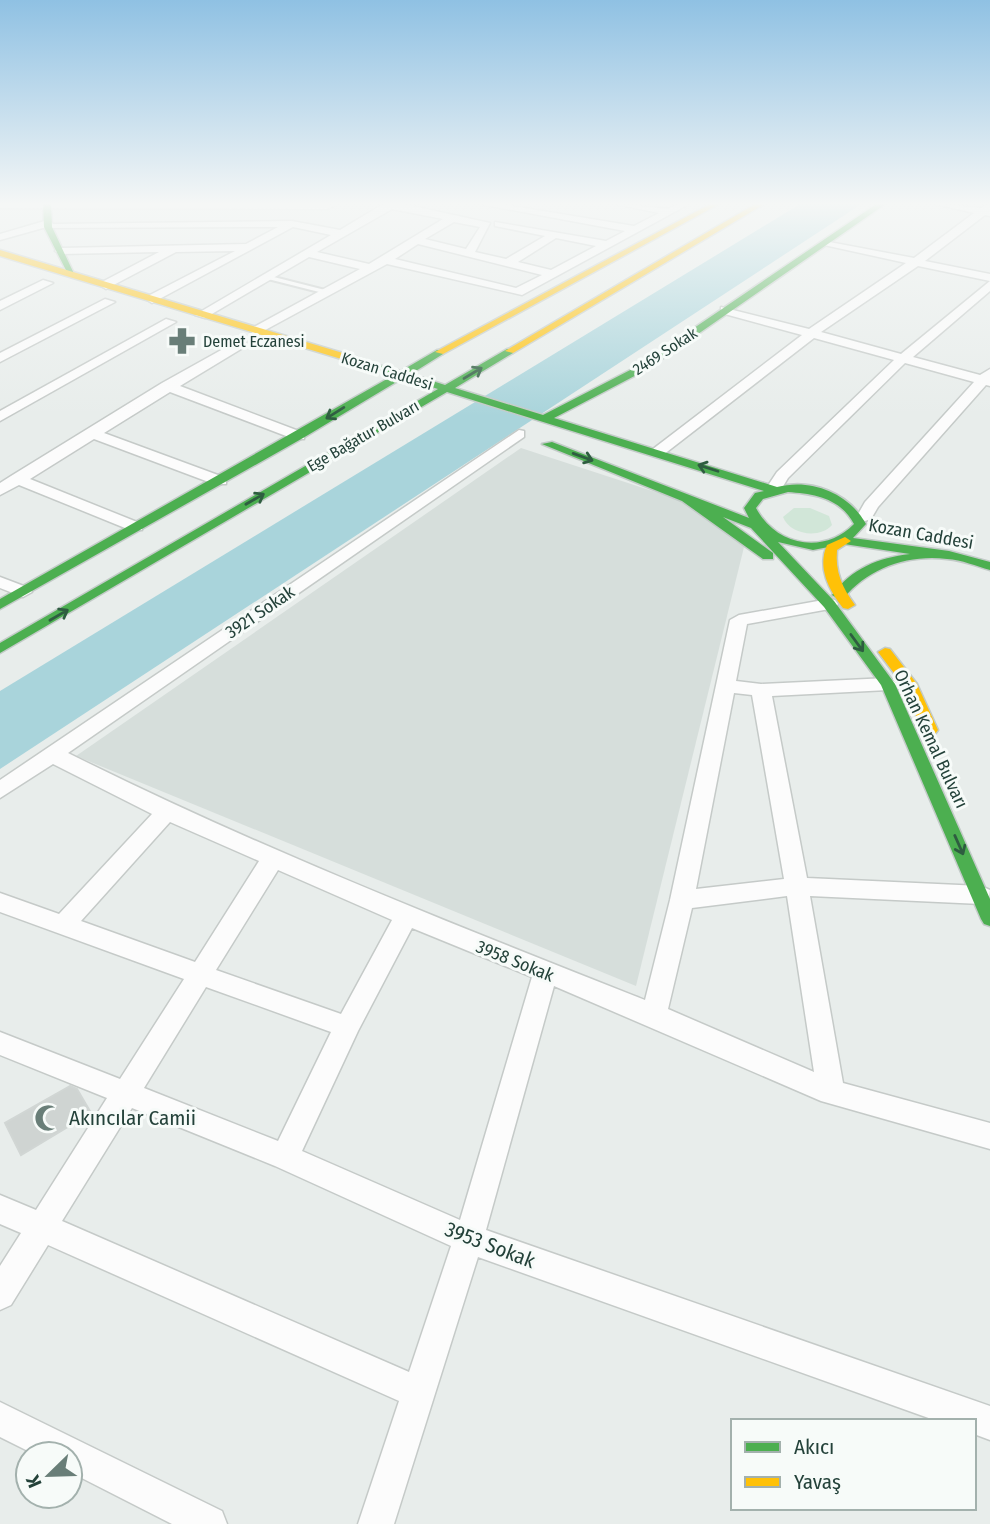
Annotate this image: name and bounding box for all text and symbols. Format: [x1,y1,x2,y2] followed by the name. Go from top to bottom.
[629,323,701,379] street label: 2469 Sokak
[167,326,197,356] pharmacy icon: Demet Eczanesi
[203,332,305,351] place label: Demet Eczanesi
[339,348,435,394] street label: Kozan Caddesi
[463,366,483,380] one-way arrow
[304,396,422,476] street label: Ege Bağatur Bulvarı
[326,406,346,420] one-way arrow
[572,452,594,464] one-way arrow
[698,461,720,473] one-way arrow
[244,492,264,506] one-way arrow
[867,514,975,554] street label: Kozan Caddesi
[221,580,299,643] street label: 3921 Sokak
[48,607,68,621] one-way arrow
[850,633,865,652] one-way arrow
[889,666,973,812] street label: Orhan Kemal Bulvarı
[953,834,966,856] one-way arrow
[473,935,558,987] street label: 3958 Sokak
[33,1103,63,1133] mosque icon: Akıncılar Camii
[69,1105,196,1131] place label: Akıncılar Camii
[441,1216,539,1274] street label: 3953 Sokak
[731,1419,976,1510] legend
[794,1434,834,1460] text: Akıcı
[14,1440,84,1510] north arrow
[794,1469,841,1495] text: Yavaş
[21,1471,47,1491] text: K

